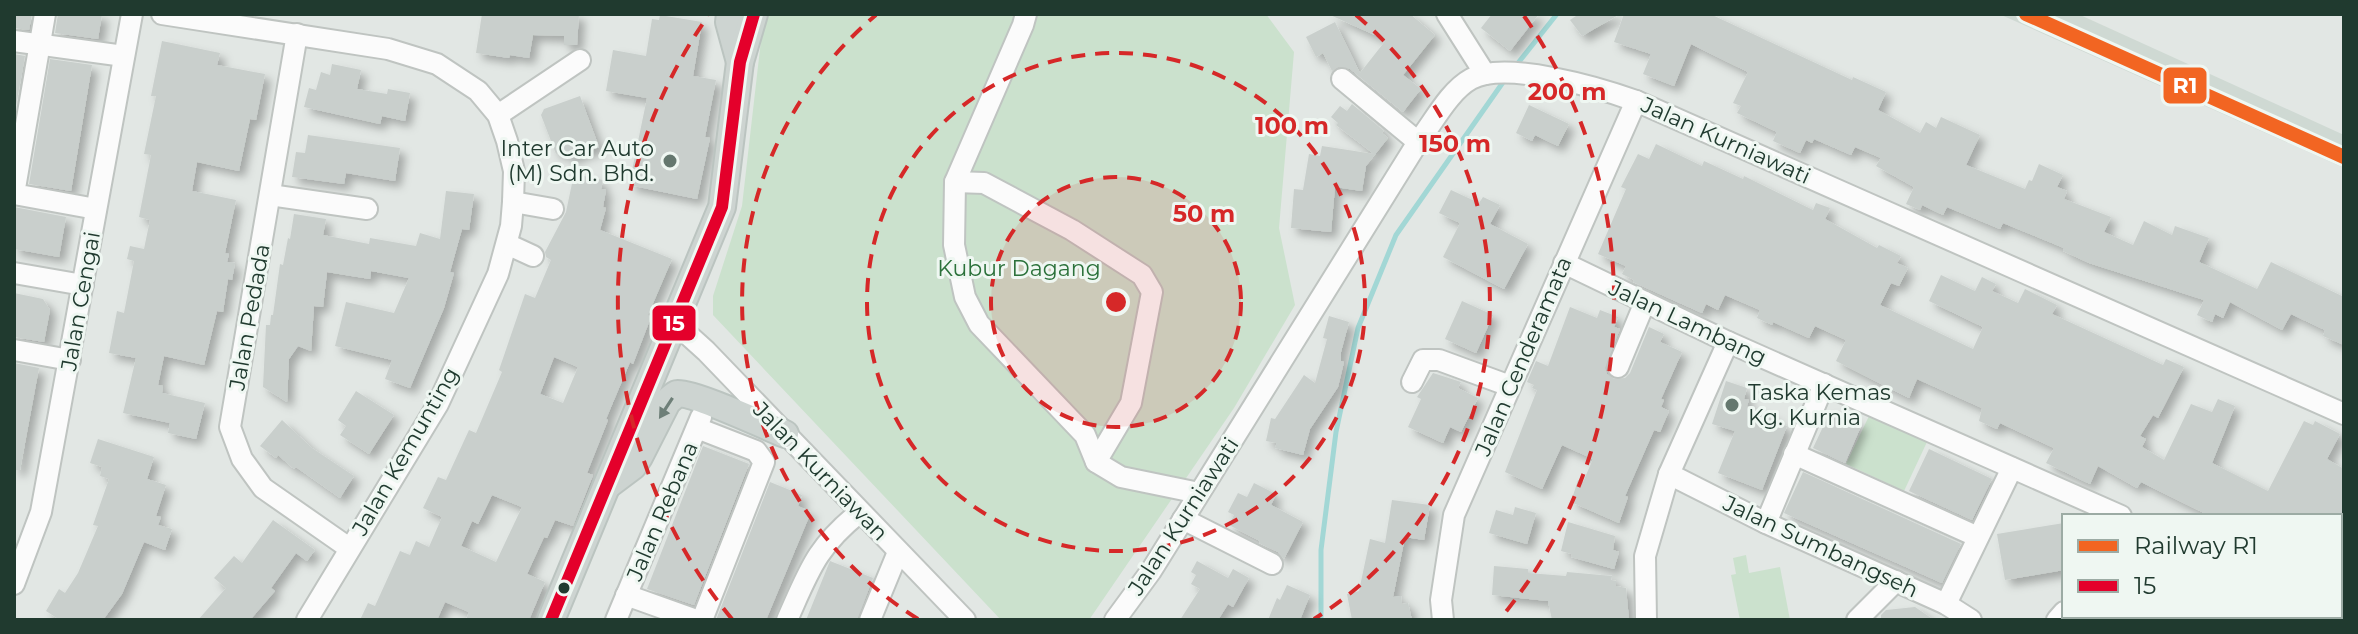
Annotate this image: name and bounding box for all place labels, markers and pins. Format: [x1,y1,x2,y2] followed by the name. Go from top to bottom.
[500,135,654,187] place label: Inter Car Auto (M) Sdn. Bhd.
[661,152,679,170] marker: Inter Car Auto (M) Sdn. Bhd.
[1102,288,1130,316] centre of rings
[1748,379,1891,431] place label: Taska Kemas Kg. Kurnia
[1723,396,1741,414] marker: Taska Kemas Kg. Kurnia
[556,580,572,596] unlabelled marker

